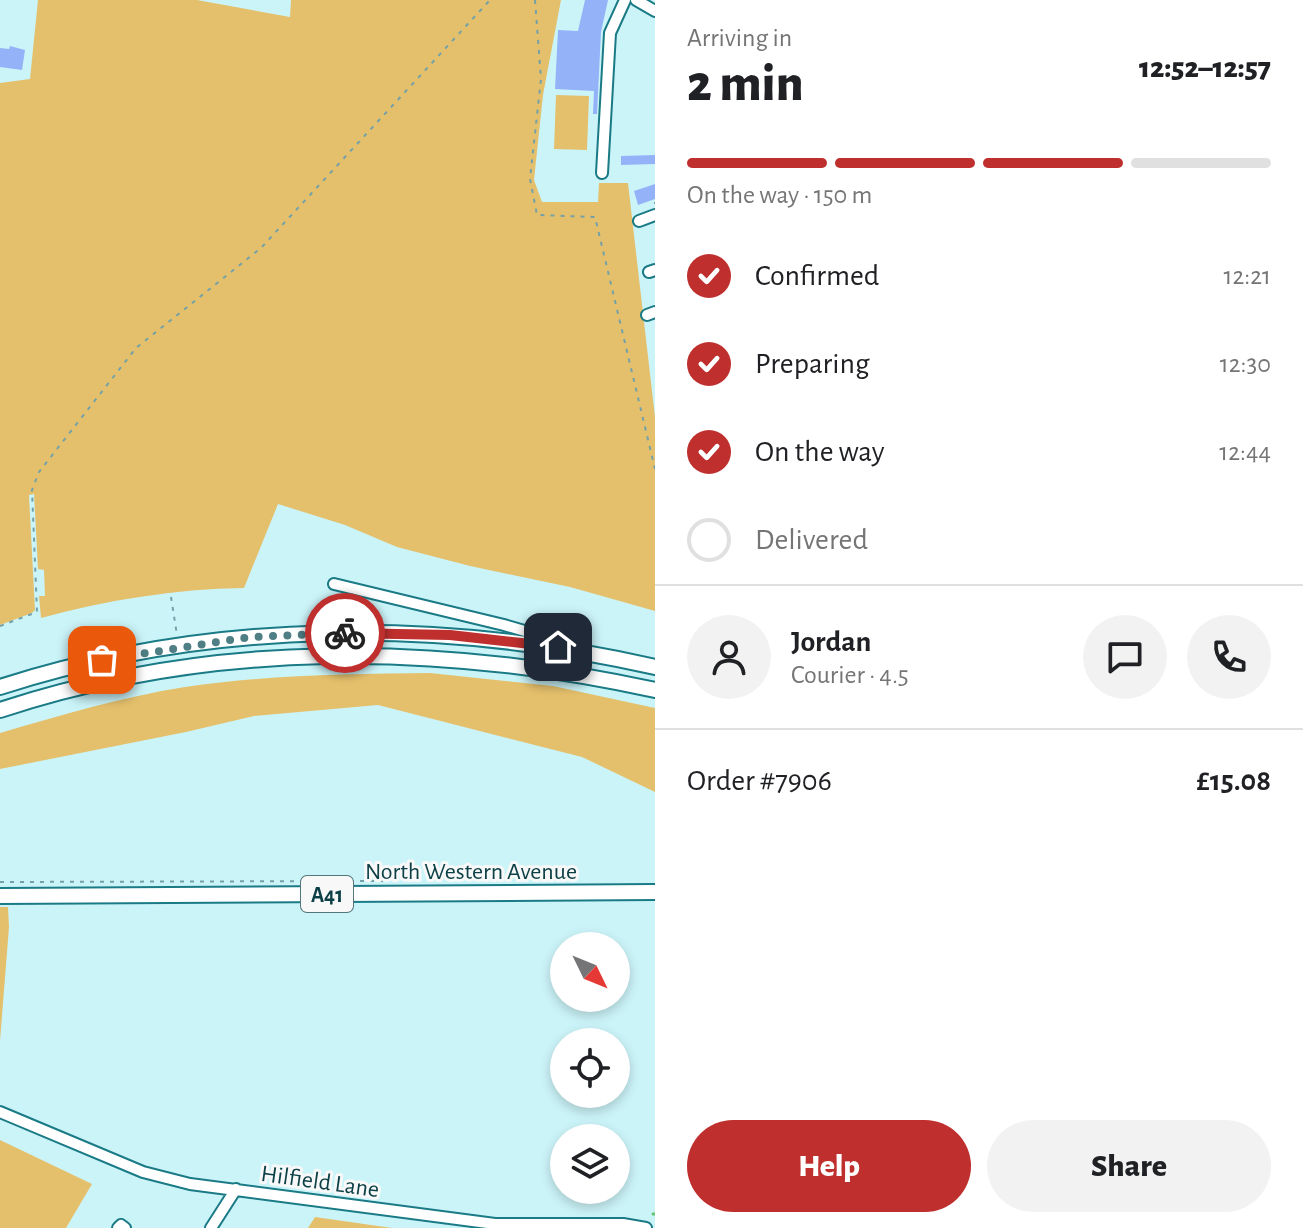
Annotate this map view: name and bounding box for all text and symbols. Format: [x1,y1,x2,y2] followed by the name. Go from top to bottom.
[687,25,792,51] text: Arriving in
[1139,53,1271,83] text: 12:52–12:57
[687,58,803,110] text: 2 min
[687,182,872,208] text: On the way · 150 m
[687,254,731,298] icon: check
[755,261,879,291] text: Confirmed
[1223,263,1271,289] text: 12:21
[687,342,731,386] icon: check
[755,349,870,379] text: Preparing
[1220,351,1271,377] text: 12:30
[687,430,731,474] icon: check
[755,437,884,467] text: On the way
[1219,439,1271,465] text: 12:44
[755,525,868,555] text: Delivered
[305,593,385,673] courier
[323,611,367,655] icon: bike
[524,613,592,681] pin
[687,615,771,699] button: person
[1083,615,1167,699] button: chat
[1187,615,1271,699] button: phone
[536,625,580,669] icon: home
[68,626,136,694] pin
[791,627,871,657] text: Jordan
[80,638,124,682] icon: bag
[791,662,909,688] text: Courier · 4.5
[687,766,832,796] text: Order #7906
[1197,766,1271,796] text: £15.08
[365,860,577,884] street label: North Western Avenue
[301,876,353,912] road number: A41
[550,932,630,1012] north arrow
[550,932,630,1204] map controls
[550,1028,630,1108] button: locate
[687,1120,971,1212] button: Help
[987,1120,1271,1212] button: Share
[550,1124,630,1204] button: layers
[259,1162,381,1202] street label: Hilfield Lane

